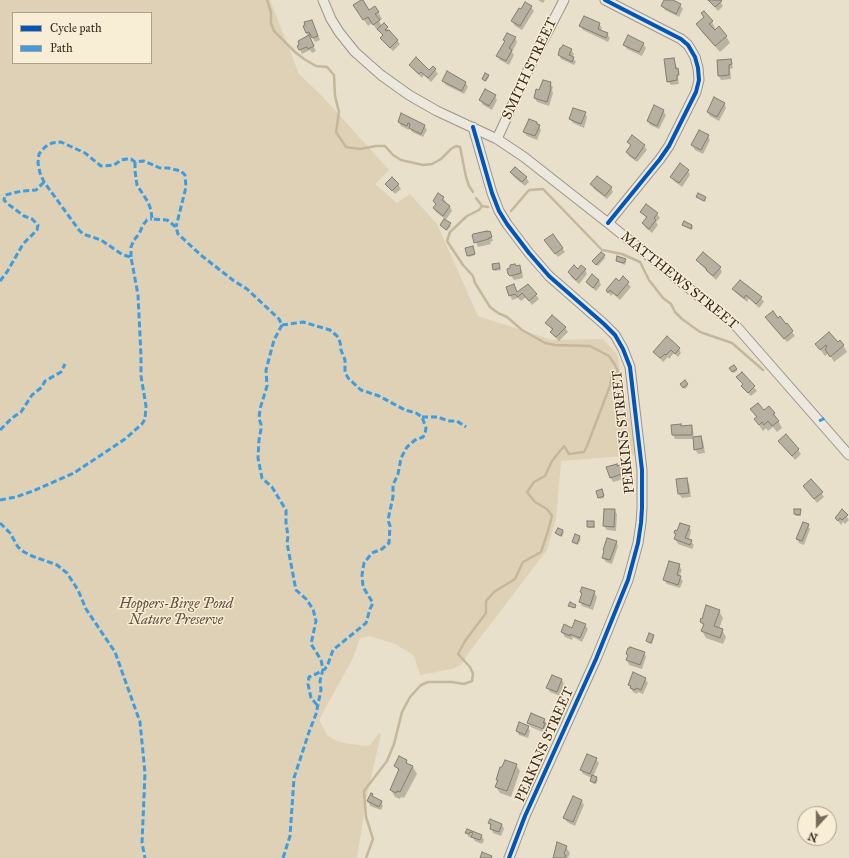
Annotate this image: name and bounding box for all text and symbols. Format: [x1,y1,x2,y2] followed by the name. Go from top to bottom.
[12,12,152,64] legend
[499,15,561,123] street label: SMITH STREET
[50,21,102,35] text: Cycle path
[50,41,73,55] text: Path
[617,228,741,334] street label: MATTHEWS STREET
[609,370,639,494] street label: PERKINS STREET
[119,597,233,630] park label: Hoppers-Birge Pond Nature Preserve
[512,685,578,805] street label: PERKINS STREET
[797,806,837,846] north arrow
[806,829,820,844] text: N

